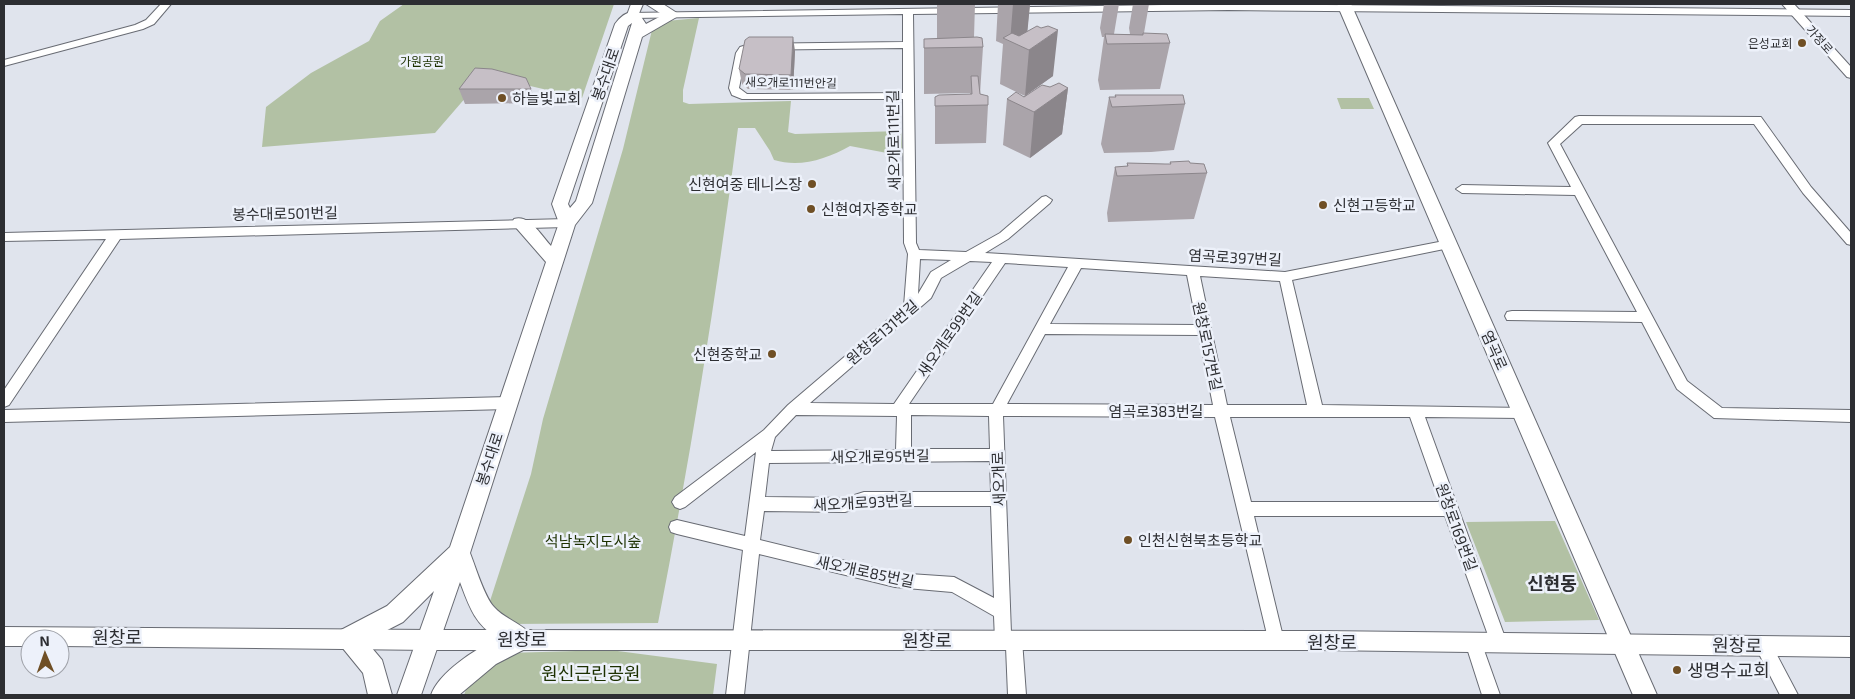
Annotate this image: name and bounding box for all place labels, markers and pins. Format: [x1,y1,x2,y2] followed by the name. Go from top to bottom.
[1748,36,1792,50] place label: 은성교회
[1796,37,1808,49] marker: 은성교회
[512,89,581,107] place label: 하늘빛교회
[496,92,508,104] marker: 하늘빛교회
[688,175,802,193] place label: 신현여중 테니스장
[806,178,818,190] marker: 신현여중 테니스장
[1333,196,1416,214] place label: 신현고등학교
[1317,199,1329,211] marker: 신현고등학교
[821,200,918,218] place label: 신현여자중학교
[805,203,817,215] marker: 신현여자중학교
[693,345,762,363] place label: 신현중학교
[766,348,778,360] marker: 신현중학교
[1138,531,1262,549] place label: 인천신현북초등학교
[1122,534,1134,546] marker: 인천신현북초등학교
[1687,659,1770,681] place label: 생명수교회
[1671,664,1683,676] marker: 생명수교회

